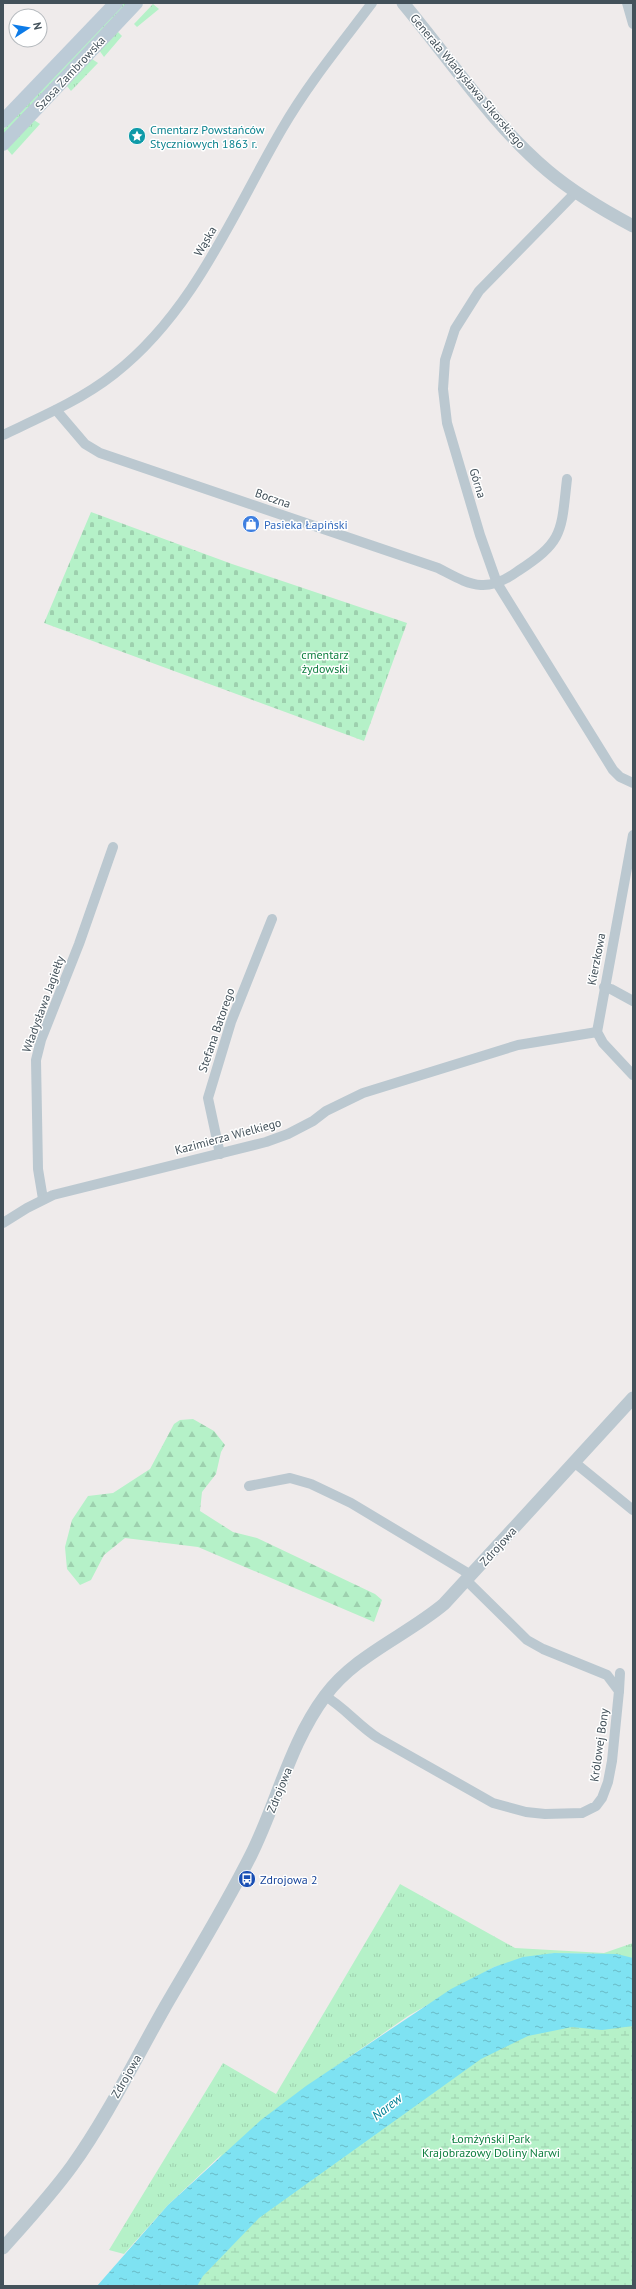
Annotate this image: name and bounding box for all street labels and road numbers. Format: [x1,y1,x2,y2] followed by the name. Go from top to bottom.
[407,11,529,151] street label: Generała Władysława Sikorskiego
[32,33,108,113] street label: Szosa Zambrowska
[190,223,220,259] street label: Wąska
[466,466,490,500] street label: Górna
[253,485,293,511] street label: Boczna
[584,932,608,986] street label: Kierzkowa
[19,953,68,1054] street label: Władysława Jagiełły
[195,986,237,1074] street label: Stefana Batorego
[173,1115,283,1157] street label: Kazimierza Wielkiego
[476,1523,520,1569] street label: Zdrojowa
[586,1707,612,1783] street label: Królowej Bony
[263,1765,295,1815] street label: Zdrojowa
[108,2052,144,2100] street label: Zdrojowa

